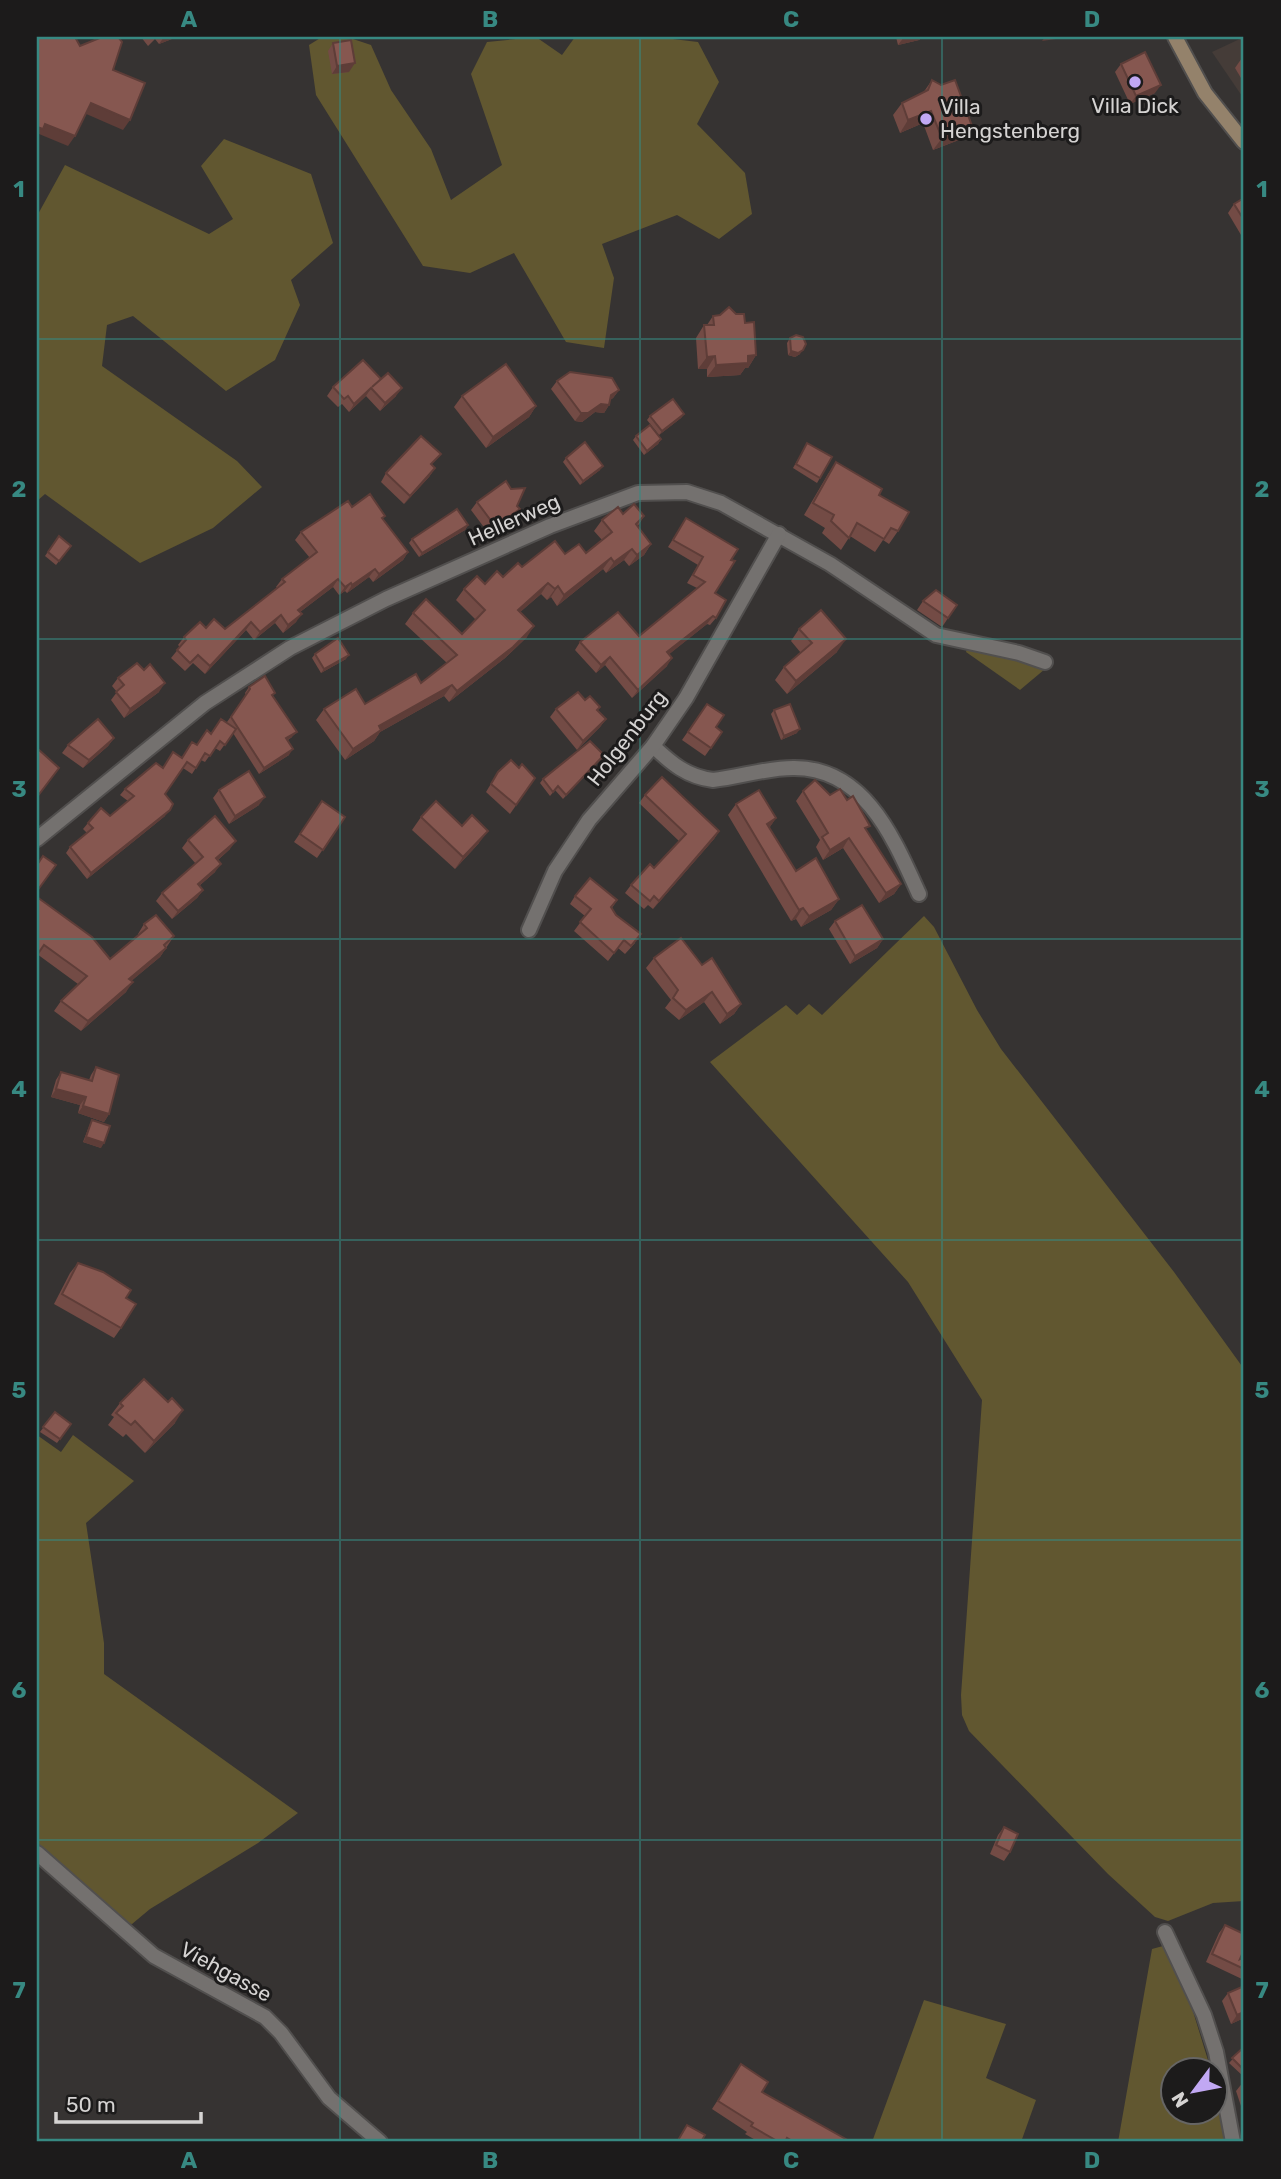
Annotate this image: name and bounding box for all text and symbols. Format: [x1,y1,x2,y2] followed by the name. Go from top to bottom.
[181,5,198,33] text: A
[482,5,498,33] text: B
[783,5,799,33] text: C
[1084,5,1100,33] text: D
[1127,74,1143,90] marker: Villa Dick
[1091,93,1179,118] place label: Villa Dick
[940,94,1080,143] place label: Villa Hengstenberg
[918,111,934,127] marker: Villa Hengstenberg
[13,175,25,203] text: 1
[1256,175,1268,203] text: 1
[12,475,26,503] text: 2
[1255,475,1269,503] text: 2
[464,488,563,551] street label: Hellerweg
[581,685,672,791] street label: Holgenburg
[11,775,27,803] text: 3
[1254,775,1270,803] text: 3
[11,1075,27,1103] text: 4
[1254,1075,1270,1103] text: 4
[12,1376,27,1404] text: 5
[1255,1376,1270,1404] text: 5
[12,1676,27,1704] text: 6
[1255,1676,1270,1704] text: 6
[176,1936,276,2007] street label: Viehgasse
[12,1976,26,2004] text: 7
[1255,1976,1269,2004] text: 7
[1158,2056,1228,2126] north arrow
[56,2081,201,2125] scale bar
[1167,2088,1193,2112] text: N
[66,2092,116,2117] text: 50 m
[181,2146,198,2174] text: A
[482,2146,498,2174] text: B
[783,2146,799,2174] text: C
[1084,2146,1100,2174] text: D

